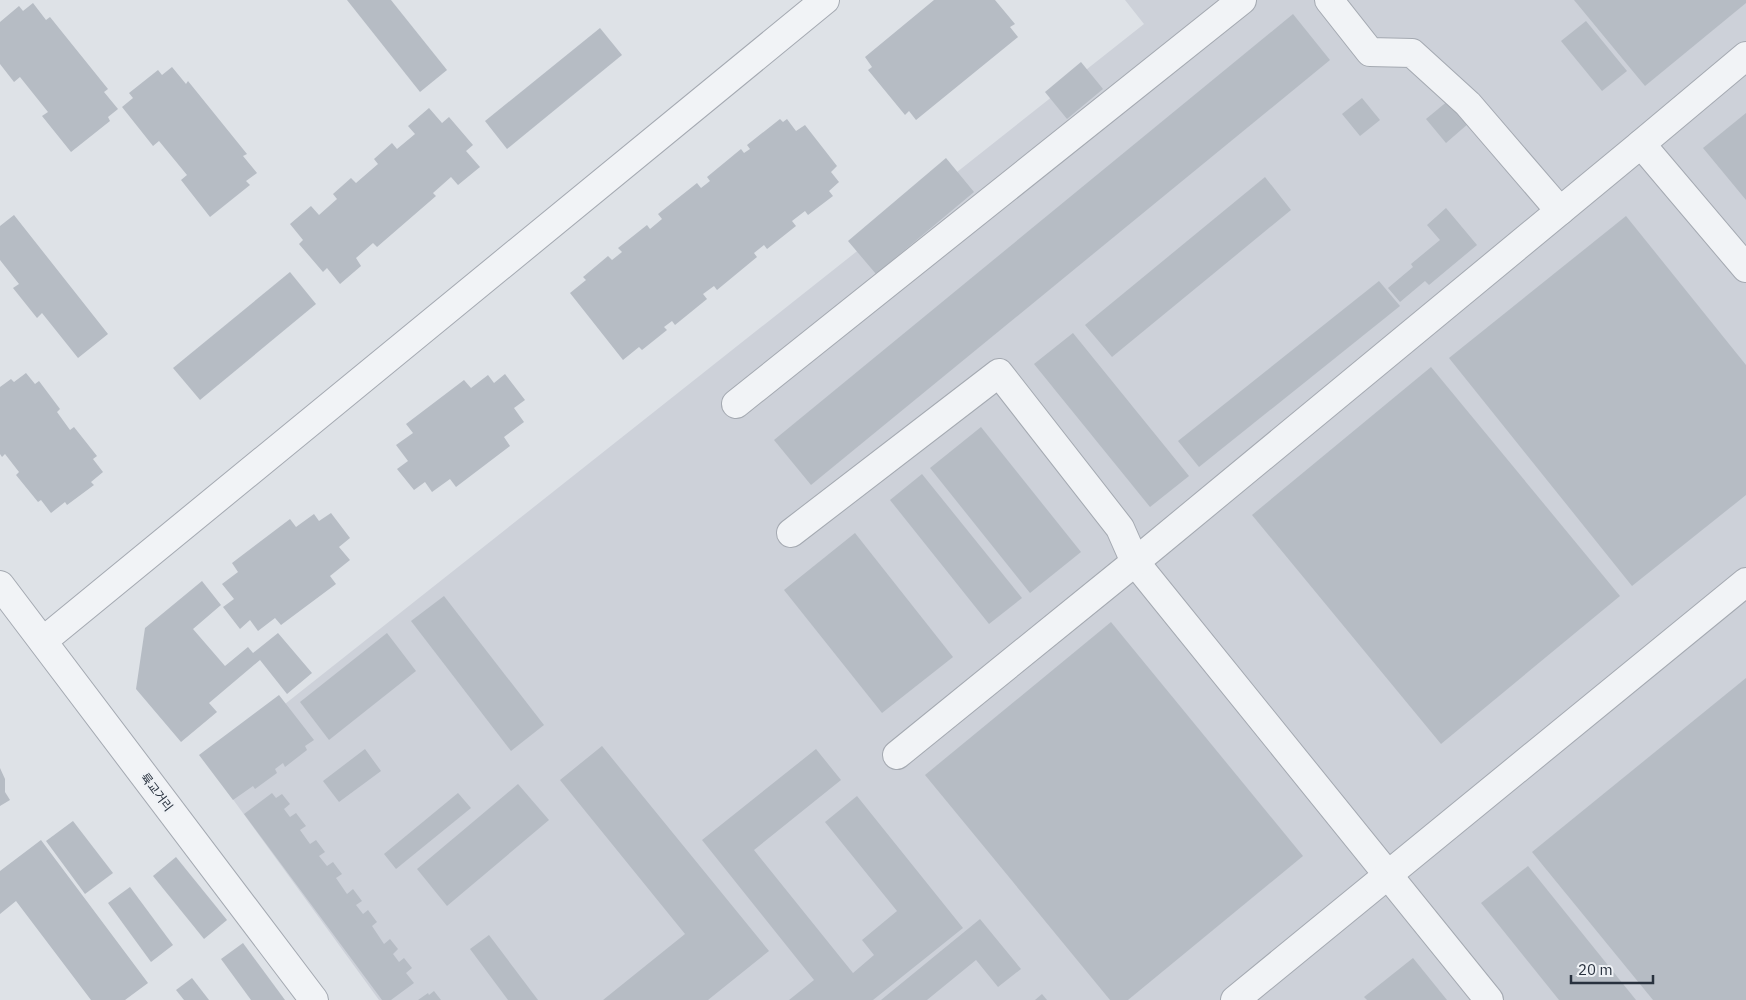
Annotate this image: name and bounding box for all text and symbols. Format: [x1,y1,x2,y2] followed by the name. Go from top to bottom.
[138,770,176,814] street label: 륙교거리
[1571,952,1654,984] scale bar
[1578,960,1613,979] text: 20 m

